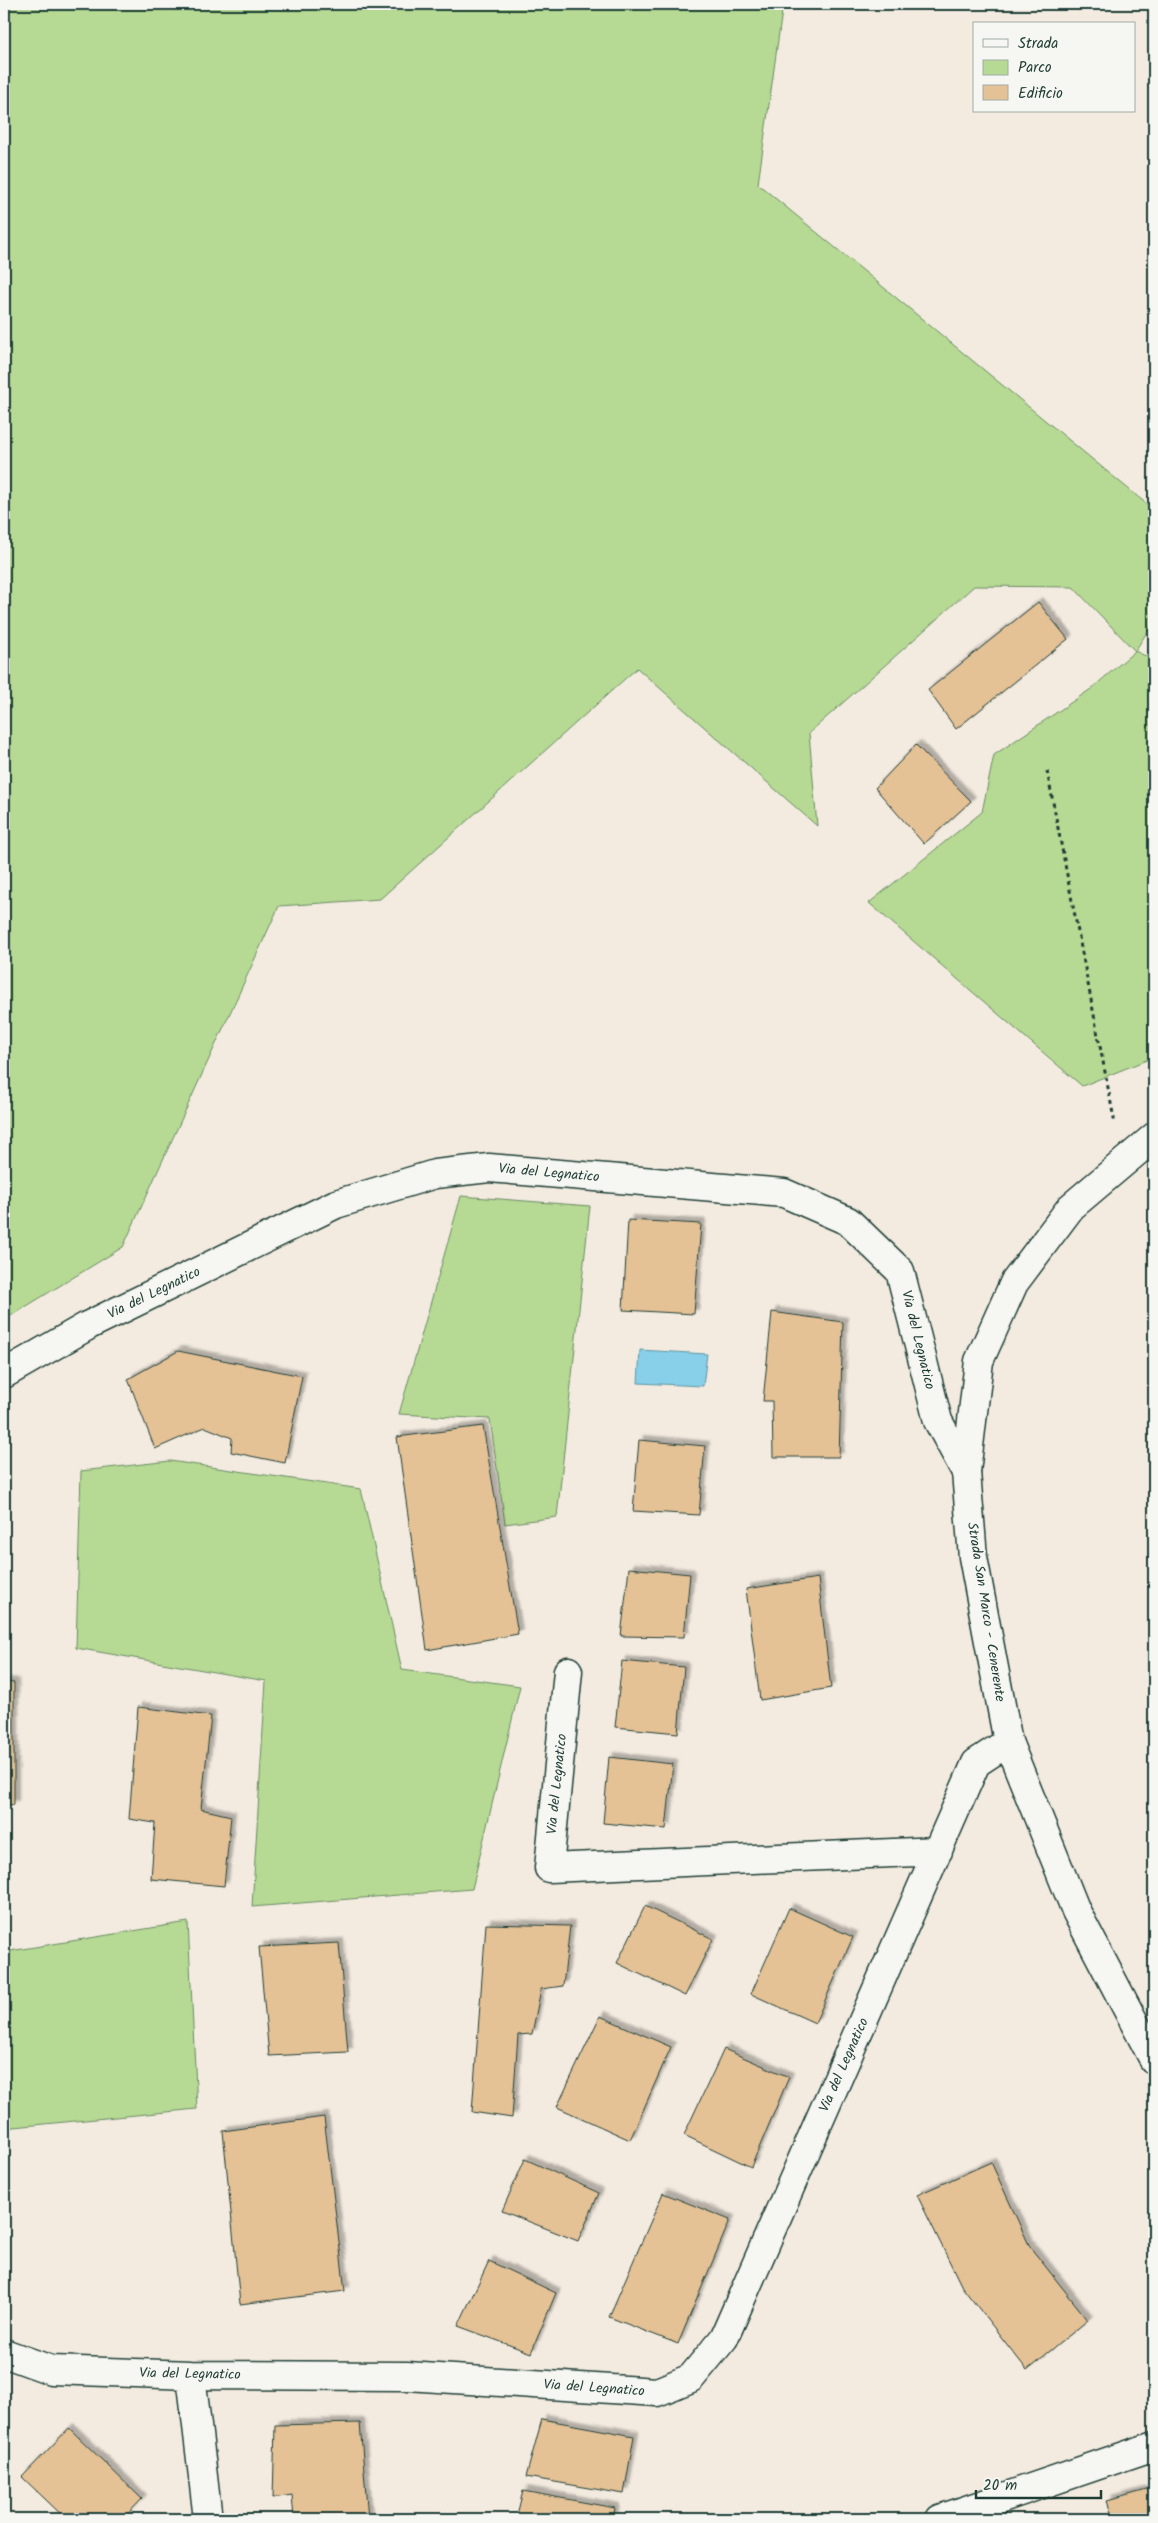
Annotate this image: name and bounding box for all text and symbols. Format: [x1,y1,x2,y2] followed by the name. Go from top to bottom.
[973,22,1136,112] legend
[1018,32,1058,56] text: Strada
[1018,56,1052,80] text: Parco
[1018,82,1063,106] text: Edificio
[498,1158,600,1188] street label: Via del Legnatico
[104,1261,204,1325] street label: Via del Legnatico
[895,1288,941,1392] street label: Via del Legnatico
[961,1521,1011,1704] street label: Strada San Marco - Cenerente
[541,1733,573,1835] street label: Via del Legnatico
[813,2014,875,2116] street label: Via del Legnatico
[139,2362,241,2386] street label: Via del Legnatico
[543,2373,645,2403] street label: Via del Legnatico
[976,2468,1100,2500] scale bar
[983,2474,1017,2498] text: 20 m

